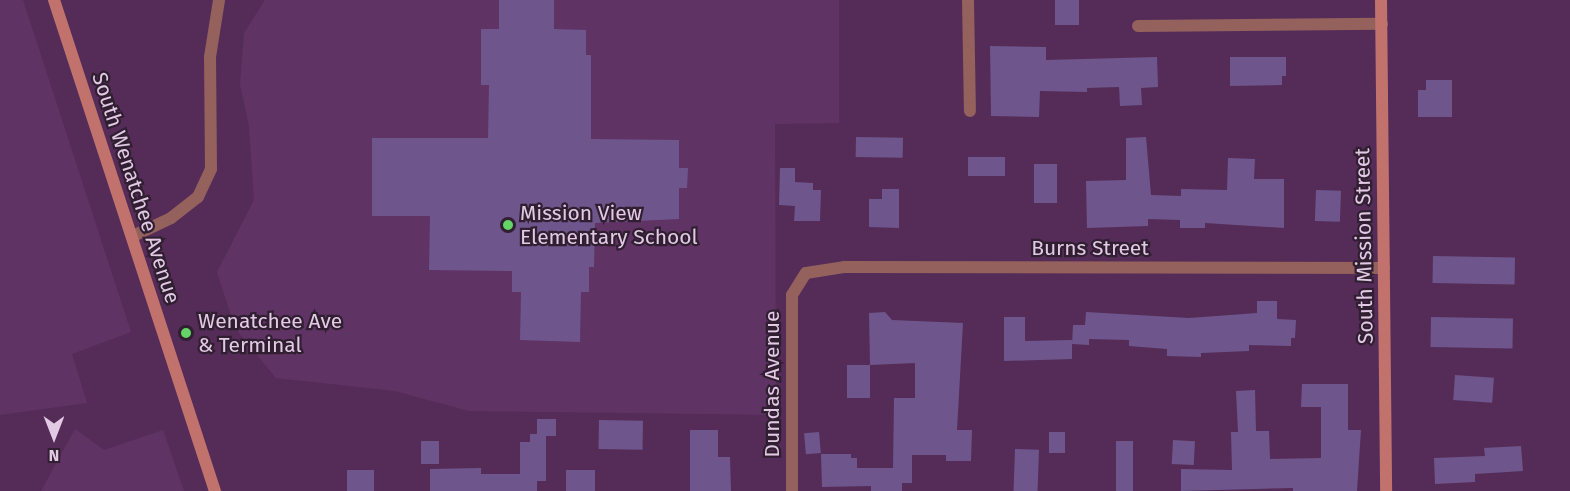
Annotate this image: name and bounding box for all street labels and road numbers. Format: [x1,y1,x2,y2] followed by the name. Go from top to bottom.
[87,69,185,307] street label: South Wenatchee Avenue
[1350,148,1378,344] street label: South Mission Street
[1031,235,1149,261] street label: Burns Street
[759,311,785,457] street label: Dundas Avenue

